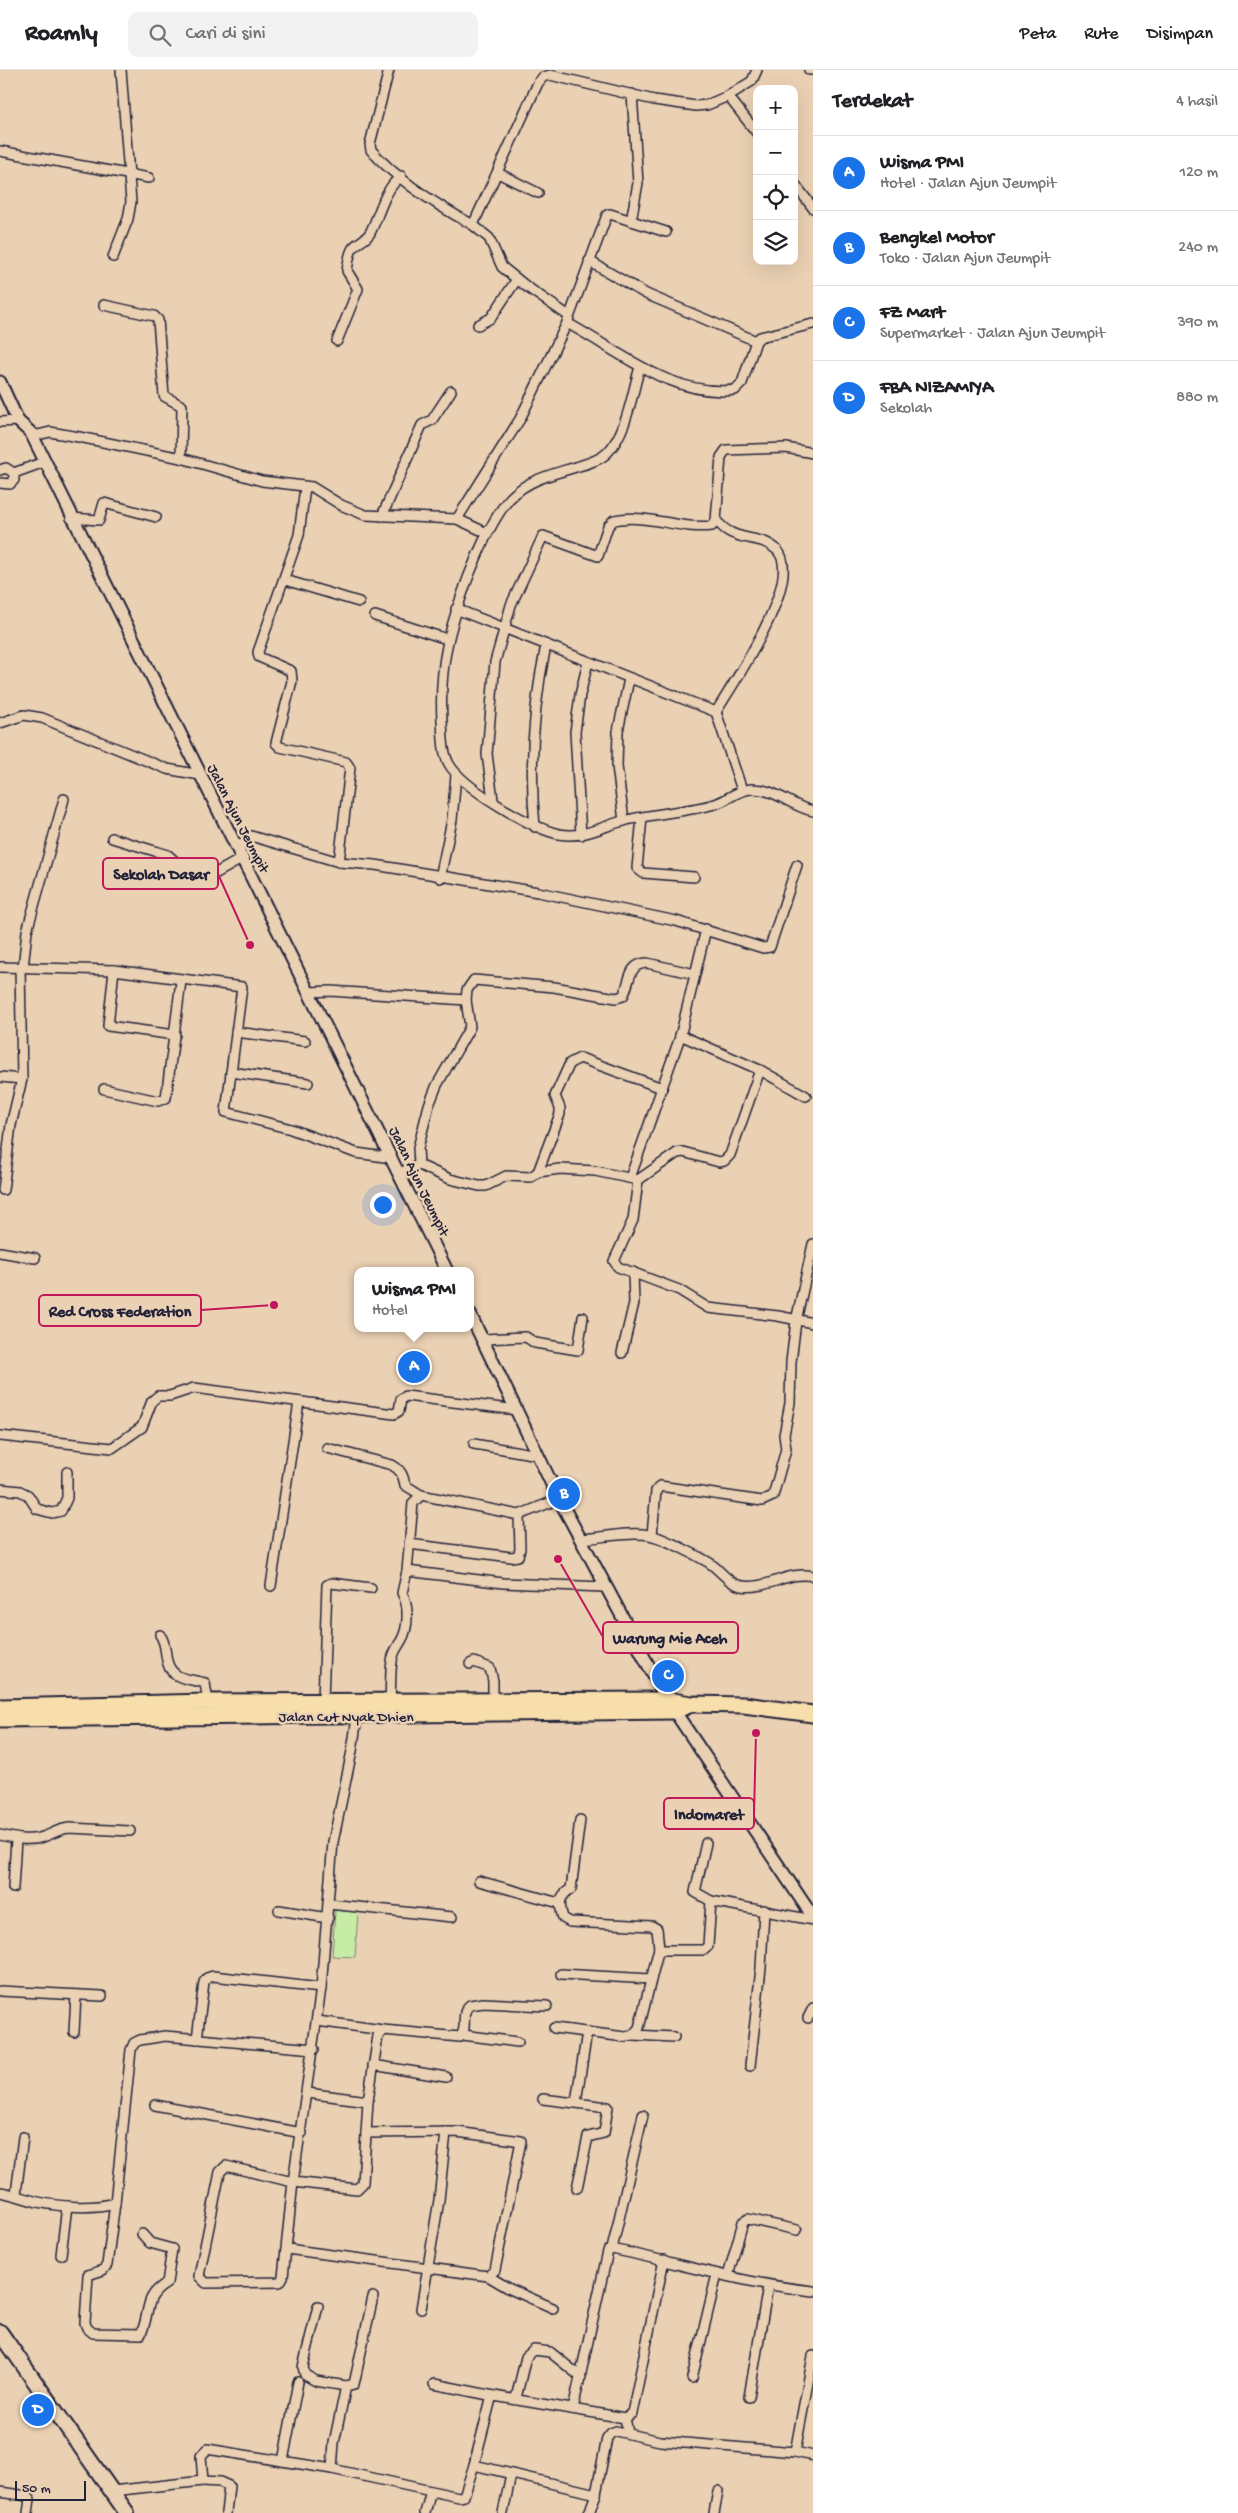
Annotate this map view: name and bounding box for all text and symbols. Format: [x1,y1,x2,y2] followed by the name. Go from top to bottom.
[128,12,478,57] search box
[25,20,98,49] text: Roamly
[146,21,174,49] icon: search
[186,23,266,46] text: Cari di sini
[1020,24,1056,45] text: Peta
[1084,24,1119,45] text: Rute
[1147,24,1213,45] text: Disimpan
[753,85,798,265] map controls
[753,85,798,130] button: +
[833,90,912,115] text: Terdekat
[1176,93,1218,112] text: 4 hasil
[753,130,798,175] button: −
[880,152,964,175] text: Wisma PMI
[844,164,854,183] text: A
[1179,164,1218,183] text: 120 m
[753,175,798,220] button: locate
[880,175,1056,194] text: Hotel · Jalan Ajun Jeumpit
[753,220,798,265] button: layers
[880,227,994,250] text: Bengkel Motor
[845,239,853,258] text: B
[1178,239,1218,258] text: 240 m
[880,250,1050,269] text: Toko · Jalan Ajun Jeumpit
[880,302,945,325] text: FZ Mart
[845,314,853,333] text: C
[1177,314,1218,333] text: 390 m
[880,325,1105,344] text: Supermarket · Jalan Ajun Jeumpit
[880,377,993,400] text: FBA NIZAMIYA
[844,389,854,408] text: D
[1176,389,1218,408] text: 880 m
[880,400,932,419] text: Sekolah
[202,762,273,878] street label: Jalan Ajun Jeumpit
[103,858,218,889] callout: Sekolah Dasar
[113,867,211,886] text: Sekolah Dasar
[384,1124,453,1241] street label: Jalan Ajun Jeumpit
[370,1192,396,1218] your location
[354,1267,474,1332] popup
[372,1279,456,1302] text: Wisma PMI
[39,1295,201,1326] callout: Red Cross Federation
[372,1302,408,1321] text: Hotel
[48,1304,192,1323] text: Red Cross Federation
[398,1348,430,1386] pin: A
[548,1475,580,1513] pin: B
[603,1622,738,1653] callout: Warung Mie Aceh
[612,1631,728,1650] text: Warung Mie Aceh
[652,1657,684,1695] pin: C
[278,1709,414,1727] street label: Jalan Cut Nyak Dhien
[664,1798,754,1829] callout: Indomaret
[674,1807,745,1826] text: Indomaret
[22,2391,54,2429] pin: D
[15,2478,86,2501] scale bar
[22,2481,51,2498] text: 50 m

